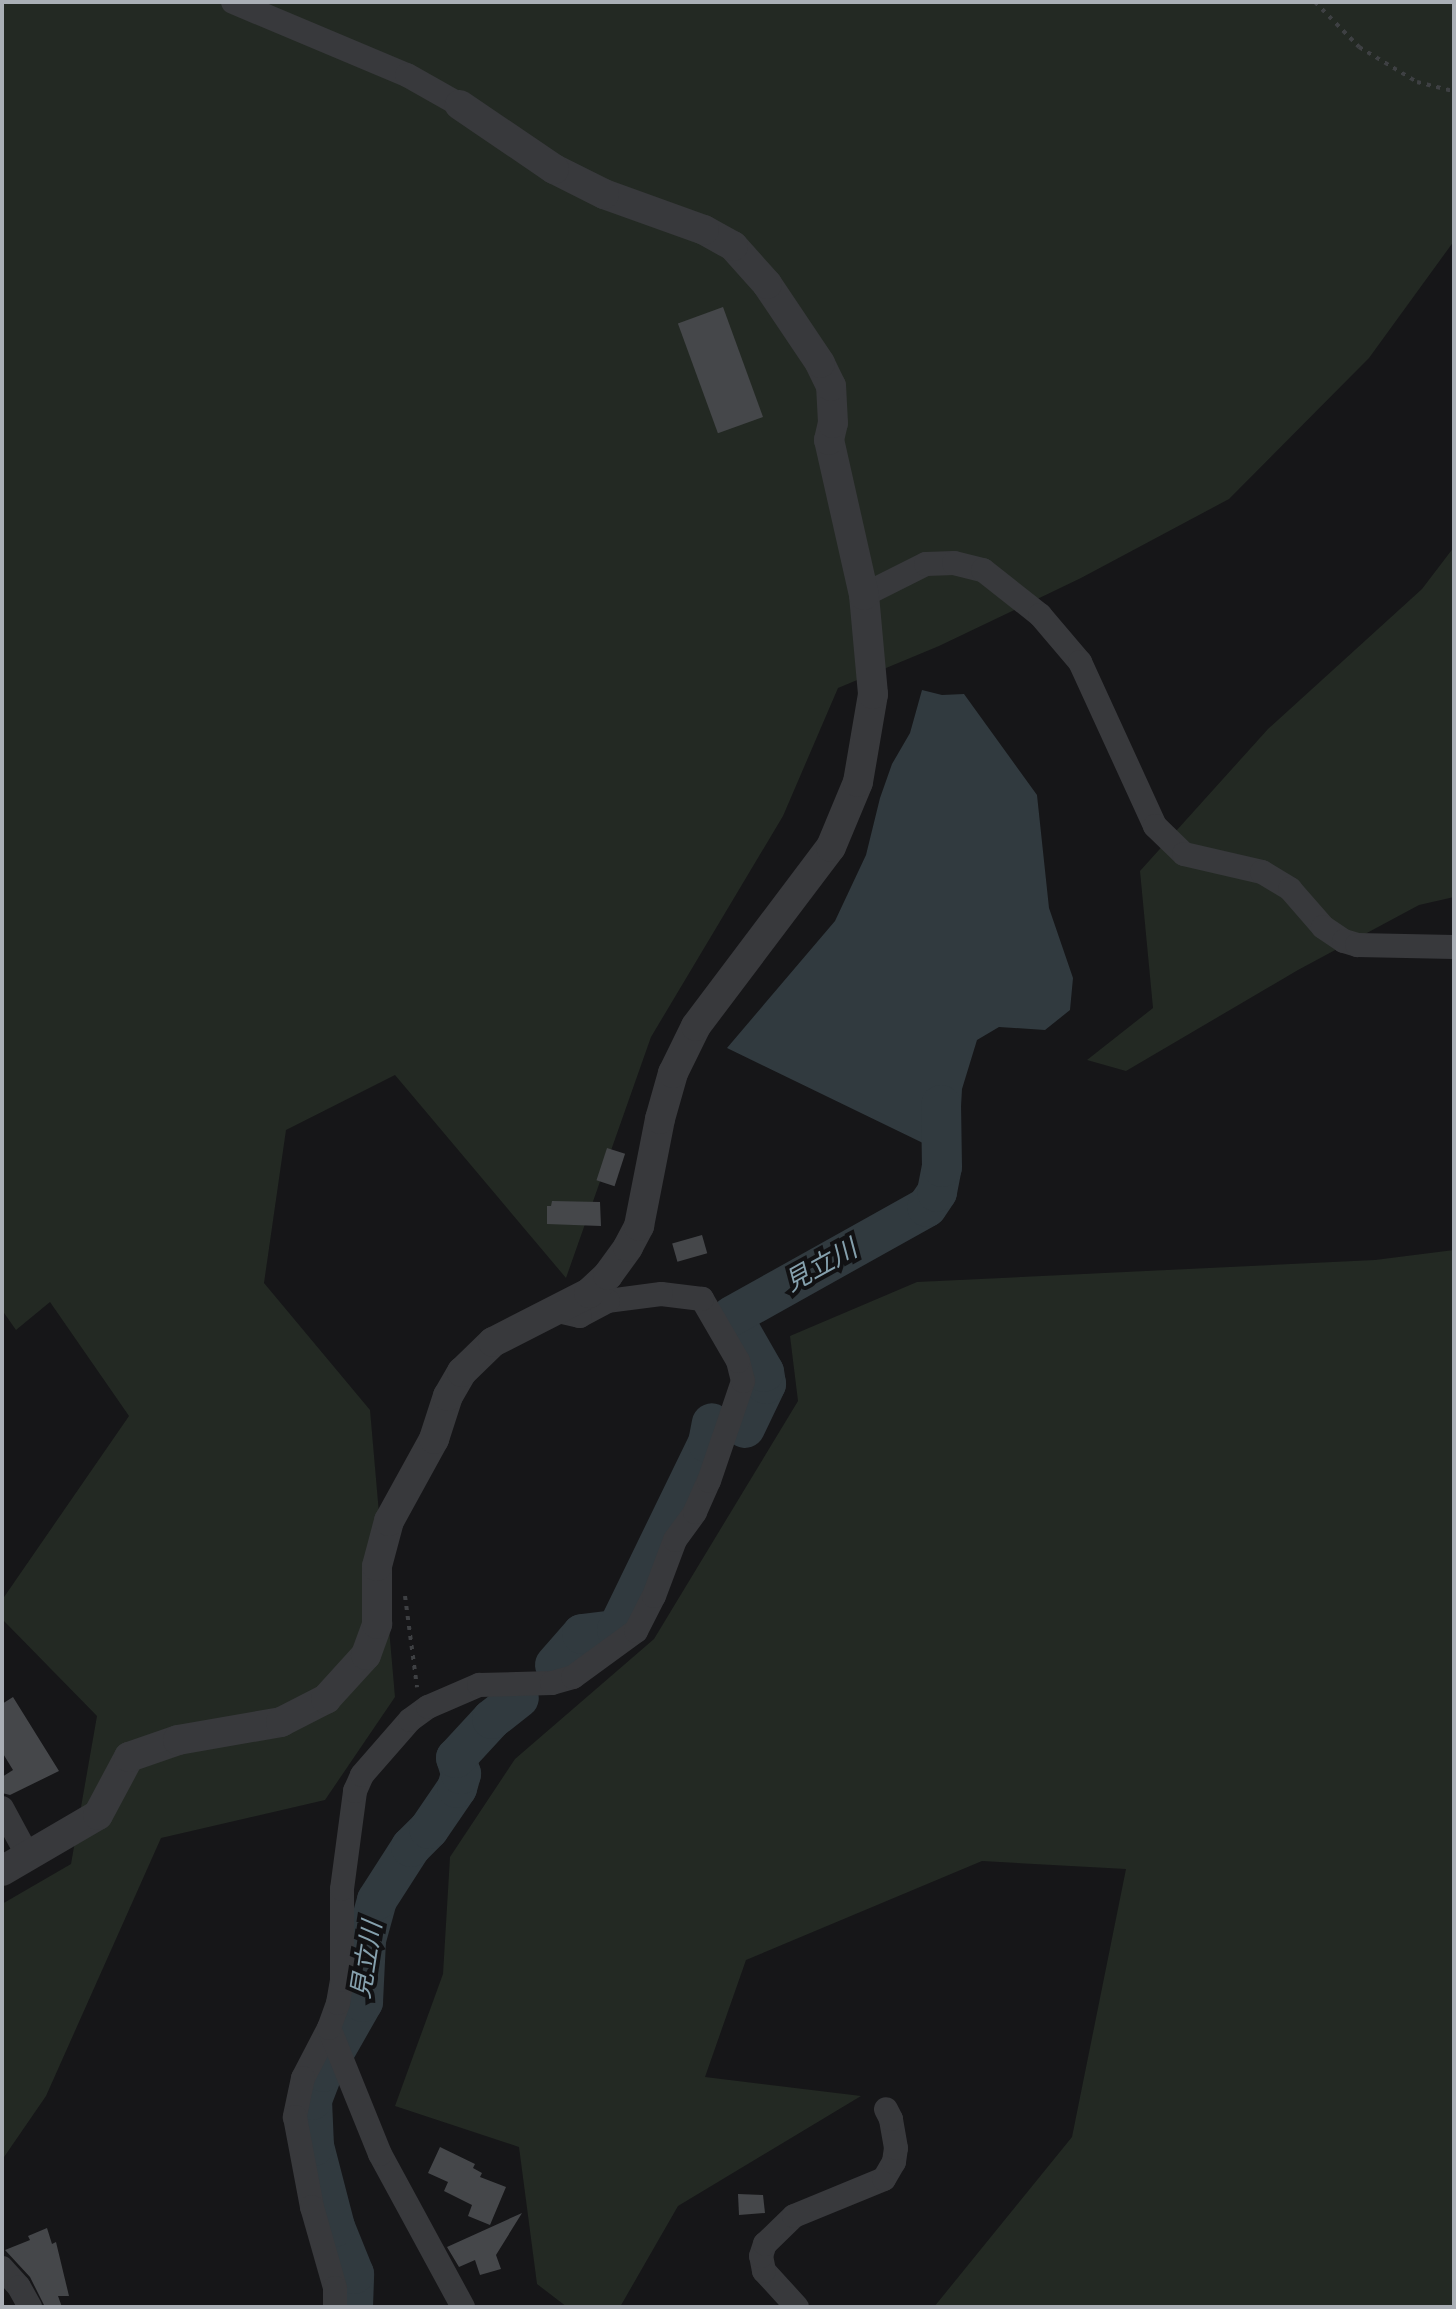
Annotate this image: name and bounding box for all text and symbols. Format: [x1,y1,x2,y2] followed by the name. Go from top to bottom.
[779,1233,863,1299] water label: 見立川
[345,1919,389,2001] water label: 見立川

